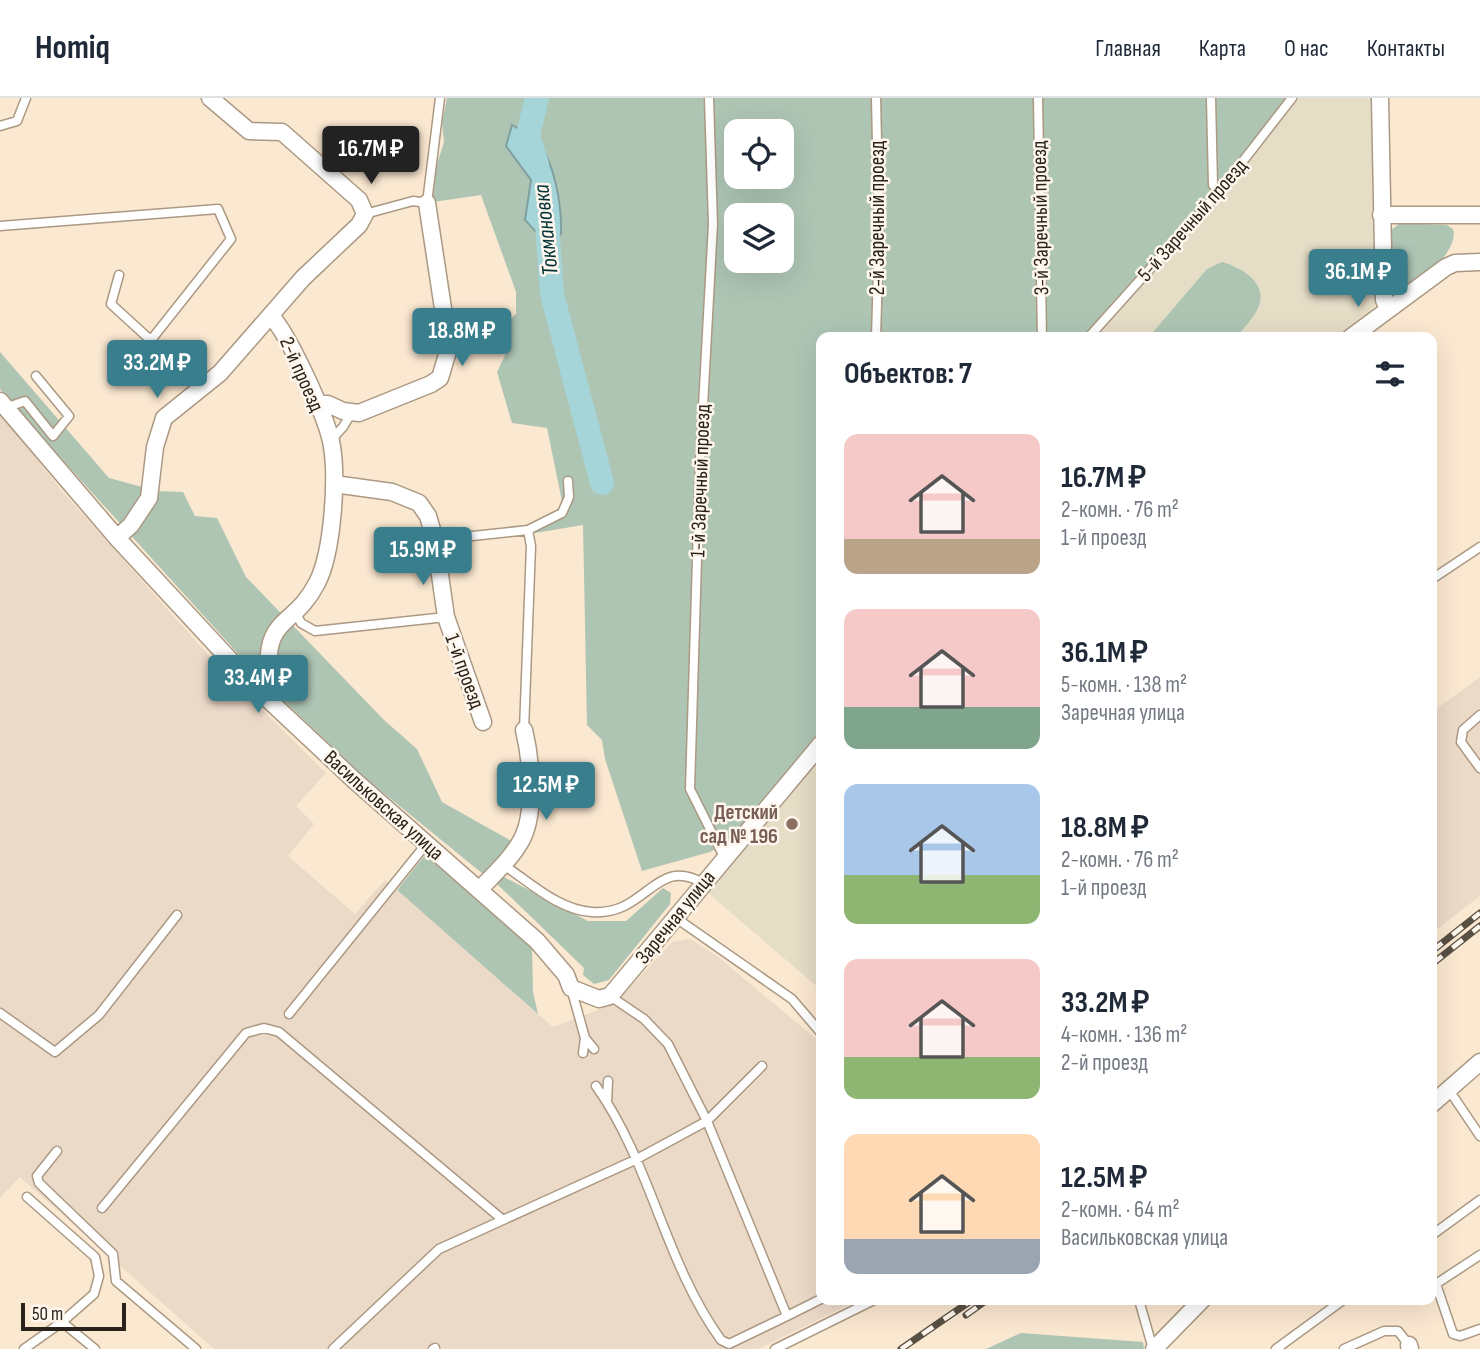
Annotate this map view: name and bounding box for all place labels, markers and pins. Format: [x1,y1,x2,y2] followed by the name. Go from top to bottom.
[306,126,436,186] pin: 16.7M ₽
[1293,250,1423,309] pin: 36.1M ₽
[397,308,527,368] pin: 18.8M ₽
[92,341,222,400] pin: 33.2M ₽
[358,528,488,587] pin: 15.9M ₽
[193,656,323,715] pin: 33.4M ₽
[481,762,611,822] pin: 12.5M ₽
[700,800,778,849] place label: Детский сад № 196
[784,816,800,832] marker: Детский сад № 196

